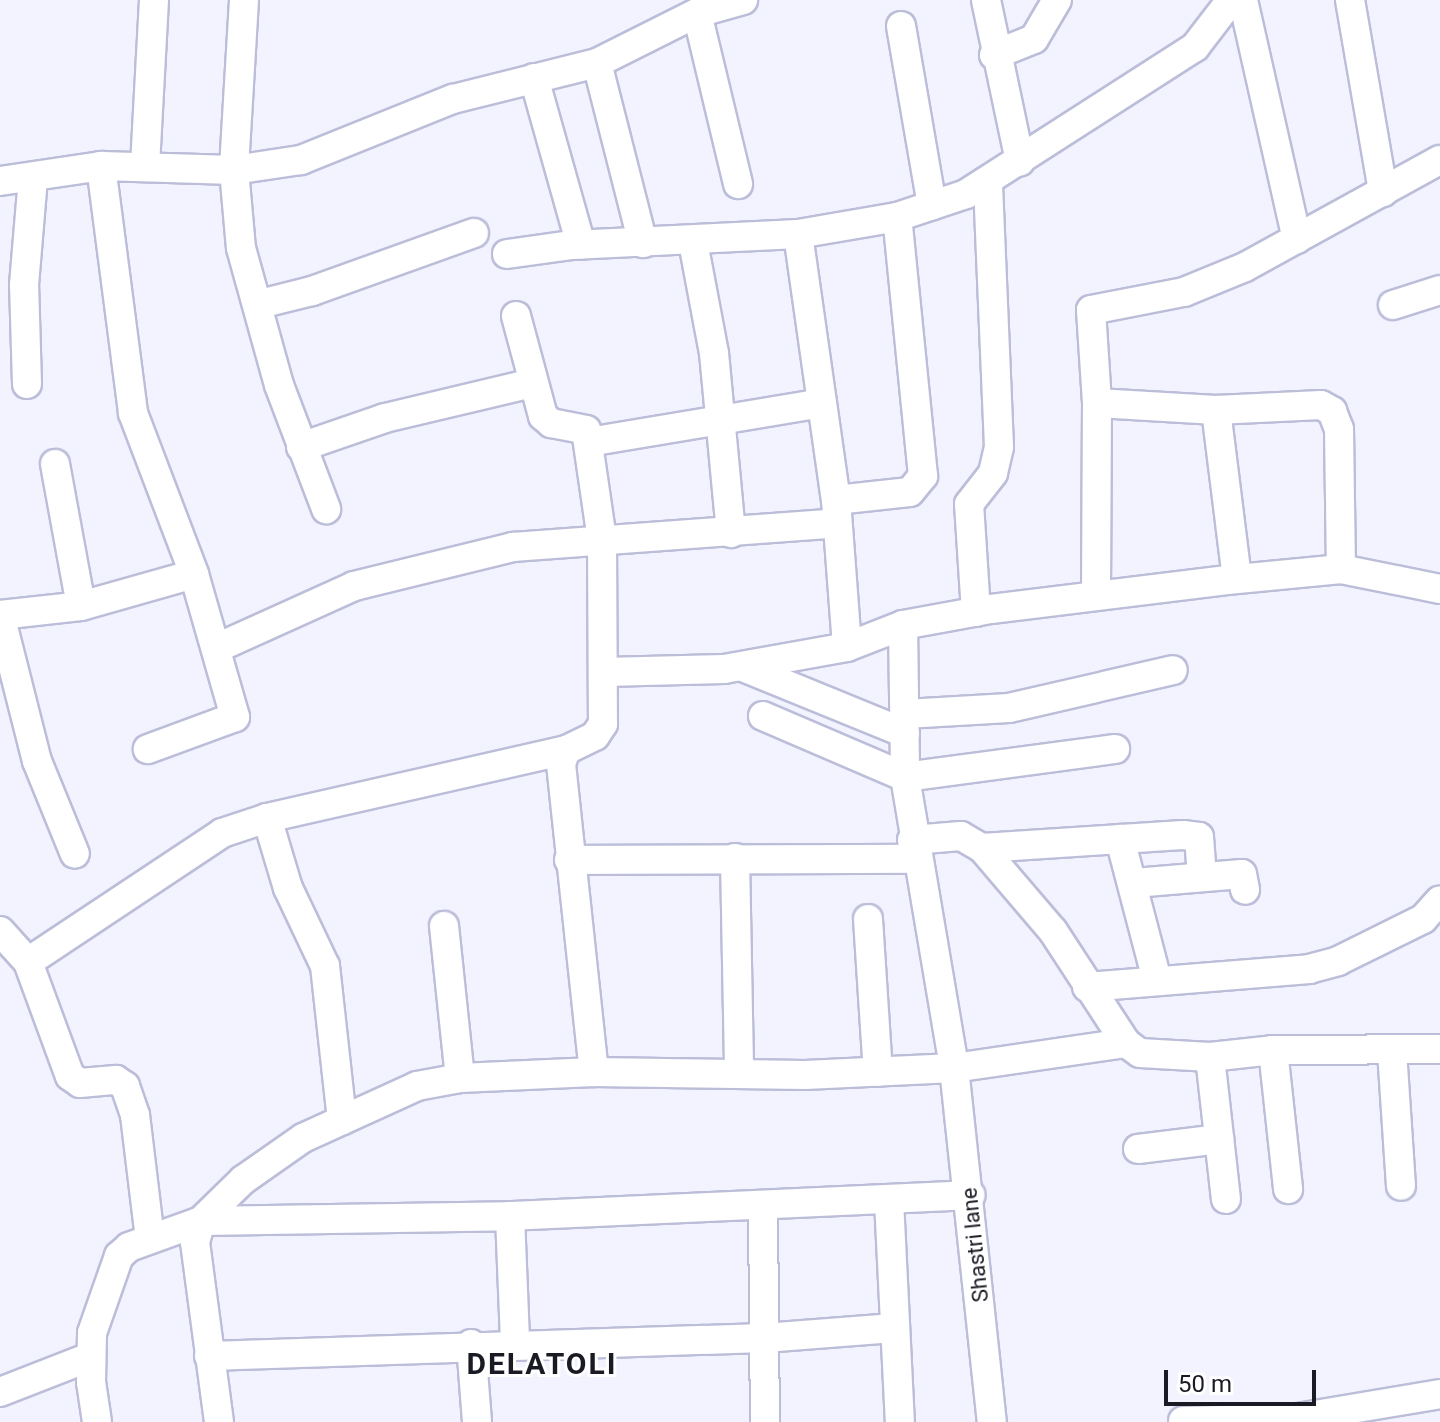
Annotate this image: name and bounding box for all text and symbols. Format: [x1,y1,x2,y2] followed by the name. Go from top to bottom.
[956,1186,994,1304] street label: Shastri lane
[466,1346,618,1382] district label: DELATOLI
[1168,1354,1320,1404] scale bar
[1178,1370,1232,1398] text: 50 m

